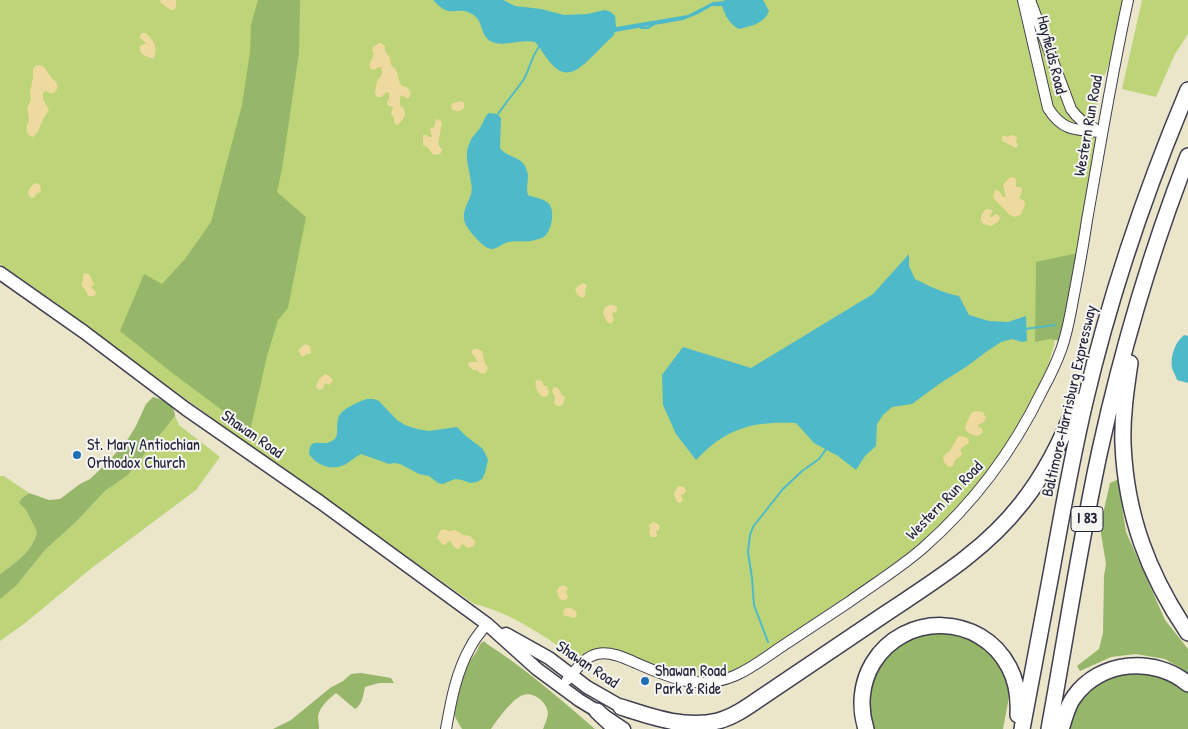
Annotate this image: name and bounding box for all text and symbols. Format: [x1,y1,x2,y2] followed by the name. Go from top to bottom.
[1032,14,1070,96] street label: Hayfields Road
[1071,74,1107,178] street label: Western Run Road
[1039,303,1101,499] street label: Baltimore-Harrisburg Expressway
[217,407,287,463] street label: Shawan Road
[87,436,200,474] place label: St. Mary Antiochian Orthodox Church
[71,449,83,461] marker: St. Mary Antiochian Orthodox Church
[903,458,987,544] street label: Western Run Road
[1071,506,1103,532] road number: I 83
[552,637,622,693] street label: Shawan Road
[655,662,726,700] place label: Shawan Road Park & Ride
[639,675,651,687] marker: Shawan Road Park & Ride

